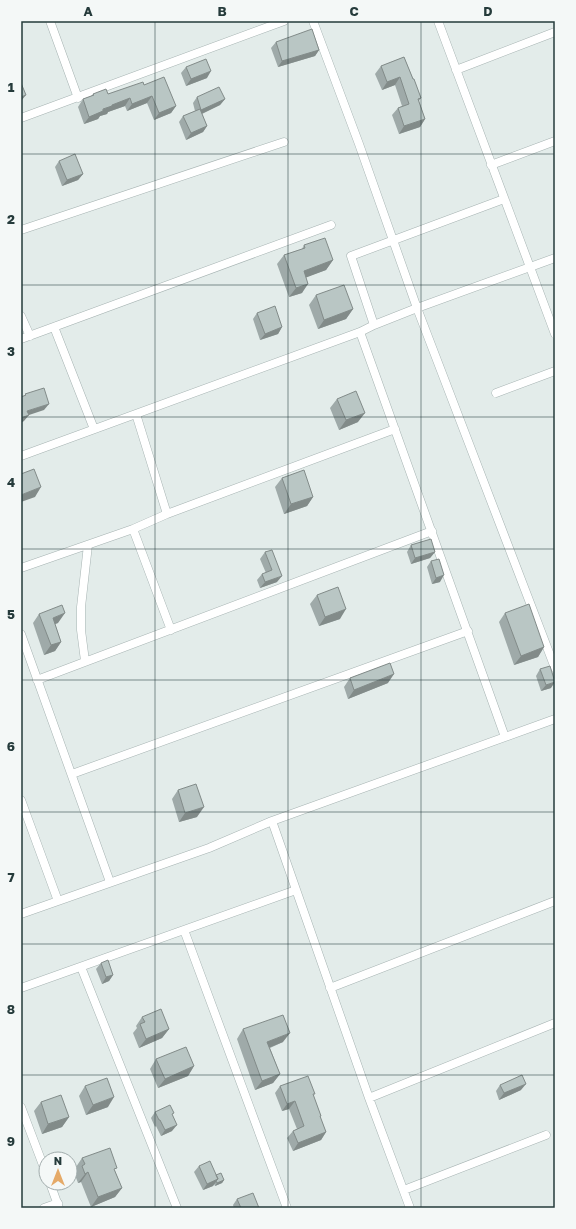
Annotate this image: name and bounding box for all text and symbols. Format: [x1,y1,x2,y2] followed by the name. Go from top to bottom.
[83,3,93,19] text: A
[217,3,227,19] text: B
[349,3,359,19] text: C
[483,3,493,19] text: D
[8,79,15,95] text: 1
[7,211,15,227] text: 2
[7,343,15,359] text: 3
[7,474,15,490] text: 4
[7,606,15,622] text: 5
[7,738,15,754] text: 6
[7,869,15,885] text: 7
[7,1001,15,1017] text: 8
[7,1133,15,1149] text: 9
[38,1151,78,1191] north arrow
[54,1154,62,1167] text: N

